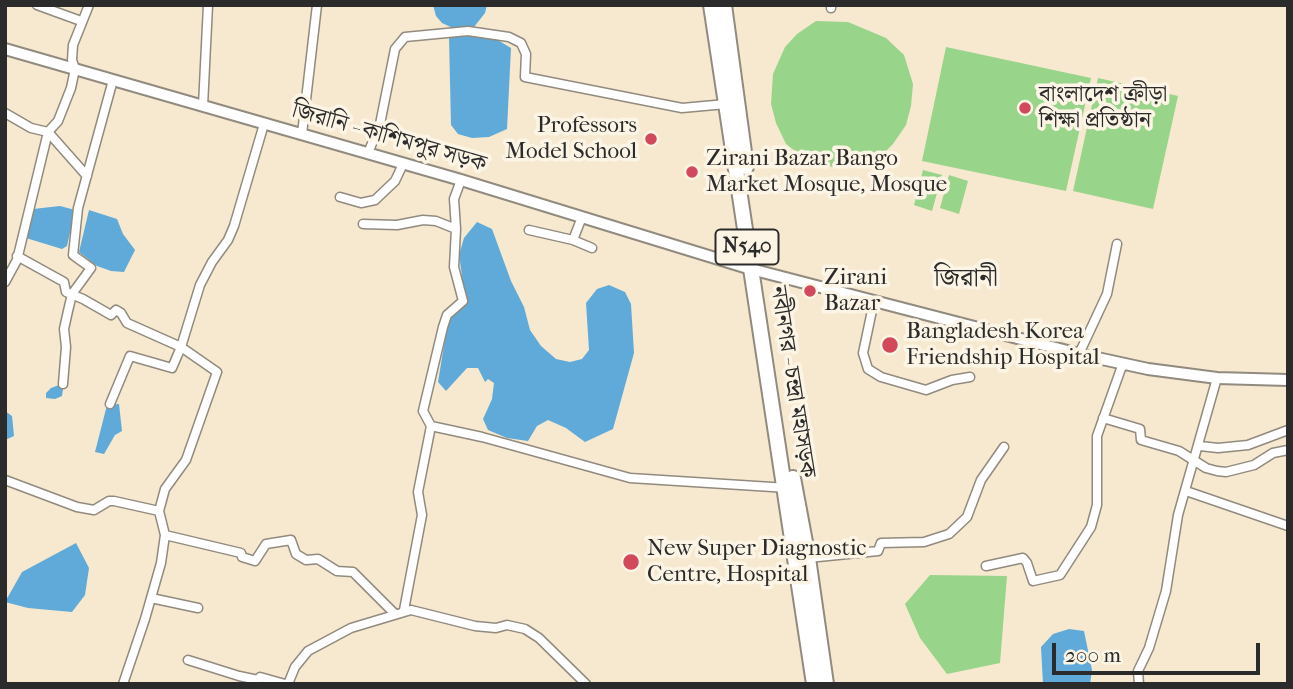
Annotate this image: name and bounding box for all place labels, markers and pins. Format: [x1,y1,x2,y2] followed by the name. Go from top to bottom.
[1039,81,1167,135] place label: বাংলাদেশ ক্রীড়া শিক্ষা প্রতিষ্ঠান
[1017,100,1033,116] marker: বাংলাদেশ ক্রীড়া শিক্ষা প্রতিষ্ঠান
[505,112,637,166] place label: Professors Model School
[643,131,659,147] marker: Professors Model School
[706,145,947,199] place label: Zirani Bazar Bango Market Mosque, Mosque
[684,164,700,180] marker: Zirani Bazar Bango Market Mosque, Mosque
[824,264,887,318] place label: Zirani Bazar
[802,283,818,299] marker: Zirani Bazar
[906,318,1100,372] place label: Bangladesh Korea Friendship Hospital
[880,335,900,355] marker: Bangladesh Korea Friendship Hospital
[647,535,866,589] place label: New Super Diagnostic Centre, Hospital
[621,552,641,572] marker: New Super Diagnostic Centre, Hospital

